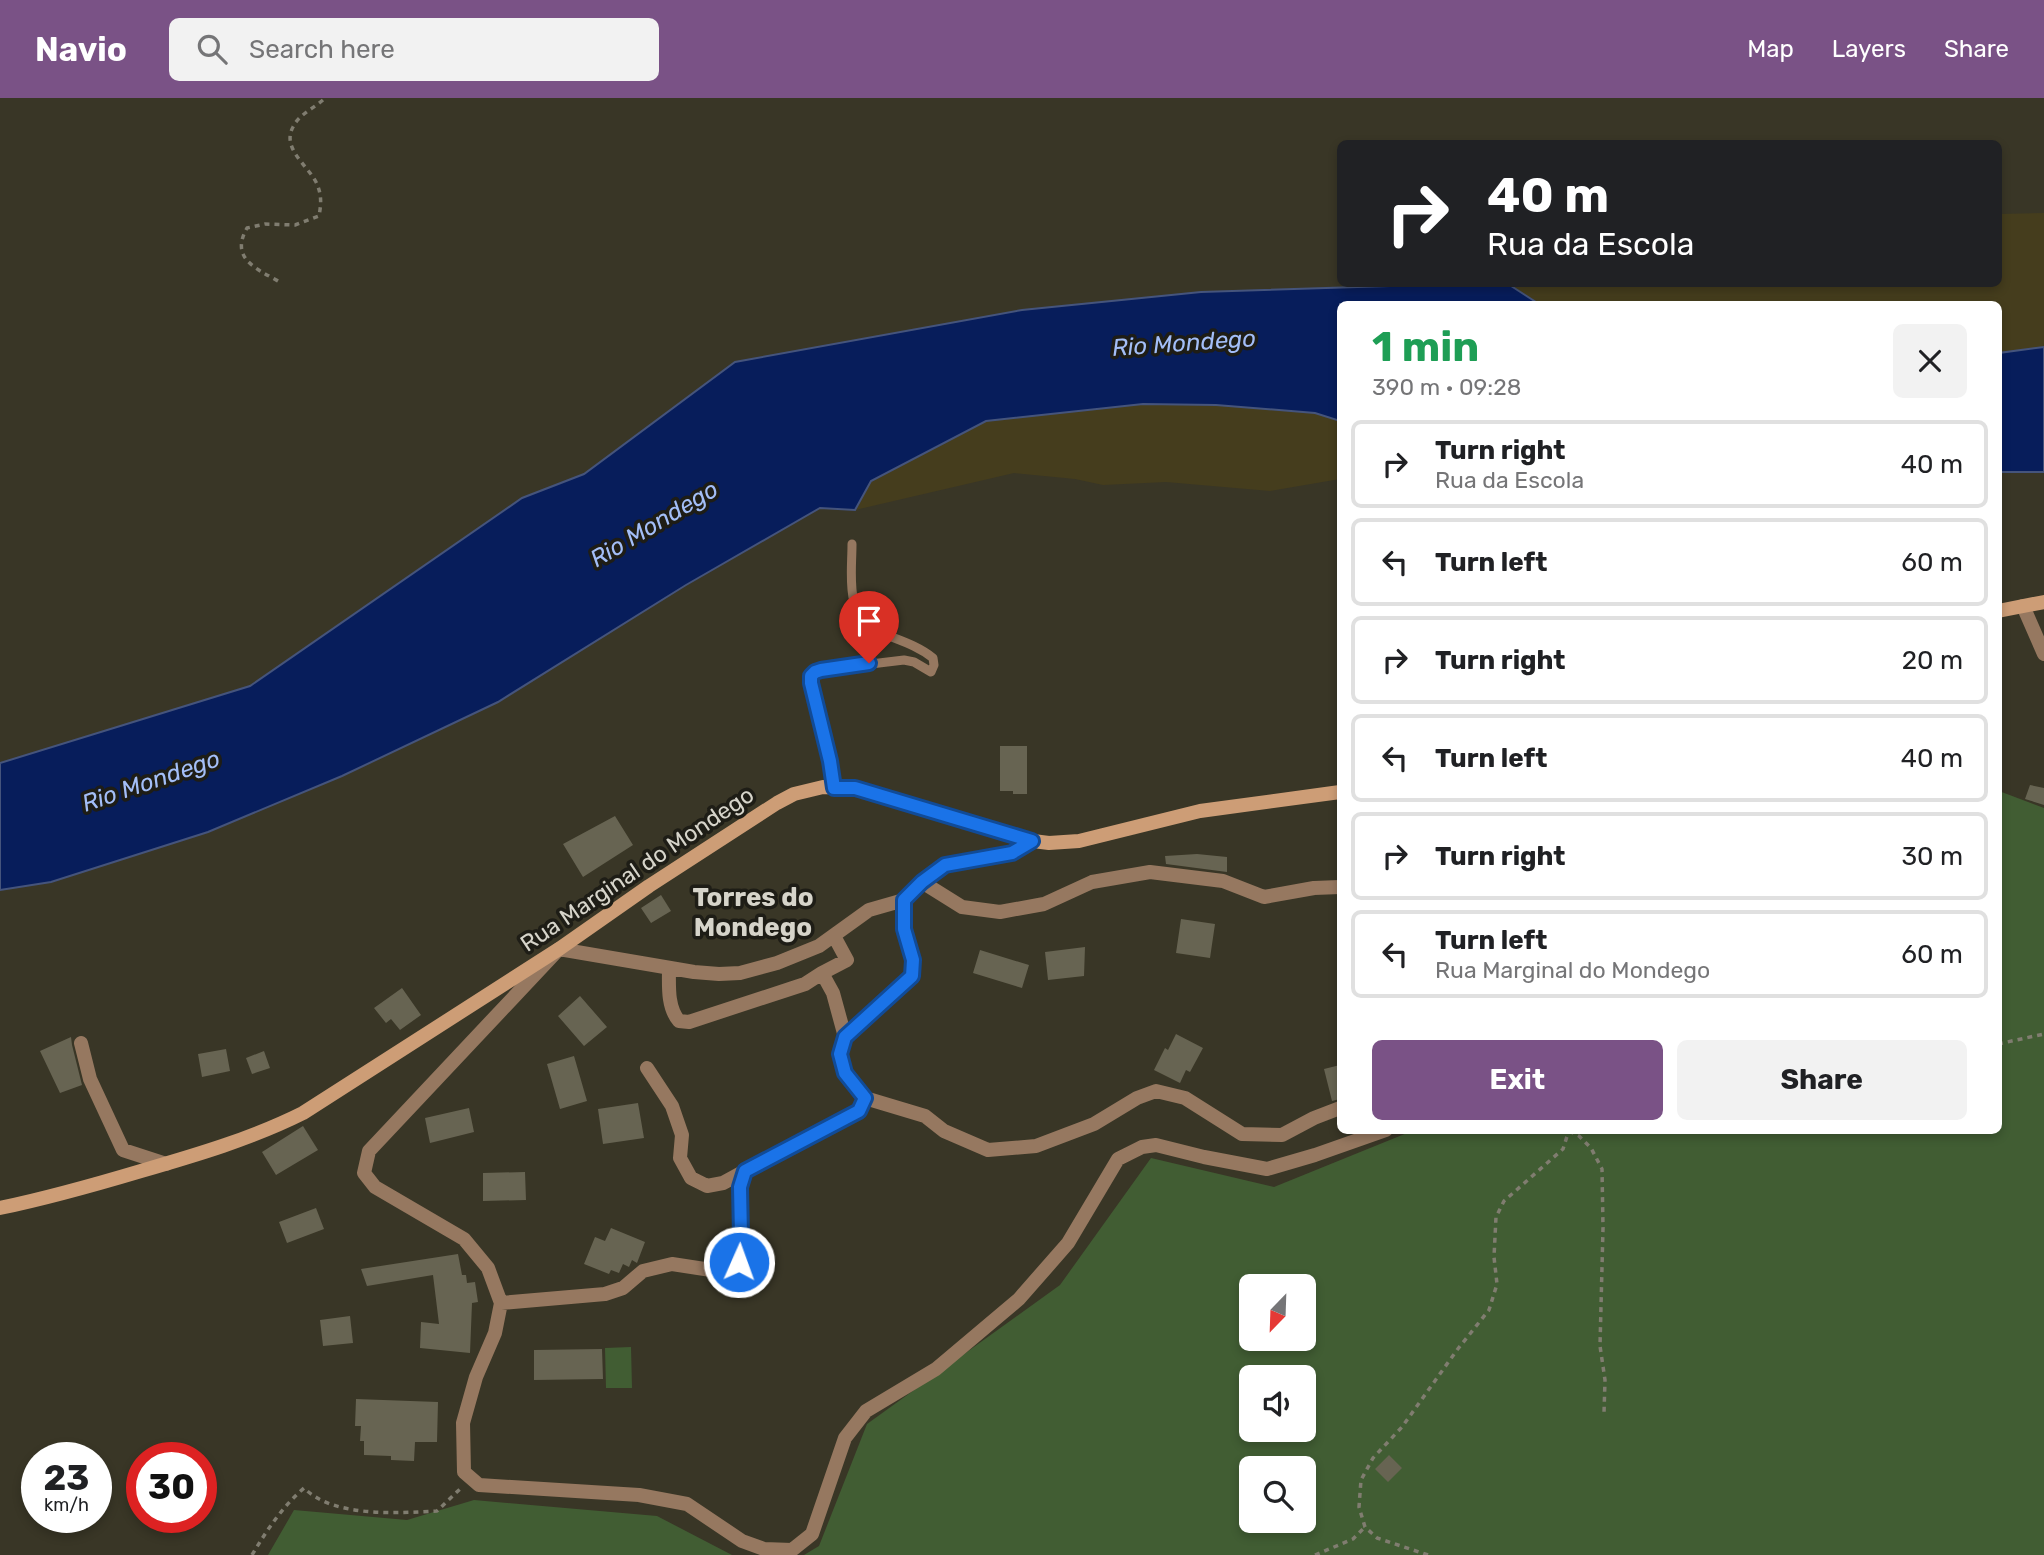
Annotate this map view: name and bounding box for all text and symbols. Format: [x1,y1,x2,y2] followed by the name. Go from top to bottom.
[169,18,659,81] search box
[35,30,127,69] text: Navio
[193,30,231,68] icon: search
[249,34,395,65] text: Search here
[1747,35,1794,63] text: Map
[1832,35,1906,63] text: Layers
[1944,35,2009,63] text: Share
[1487,166,1609,224] text: 40 m
[1372,168,1463,259] icon: right
[1487,225,1694,263] text: Rua da Escola
[1372,322,1479,372] text: 1 min
[1111,324,1257,362] water label: Rio Mondego
[1893,324,1967,398] button: close
[1372,373,1521,401] text: 390 m · 09:28
[1435,435,1565,466] text: Turn right
[1376,445,1414,483] icon: right
[1901,449,1963,480] text: 40 m
[1435,466,1584,494] text: Rua da Escola
[585,475,723,573] water label: Rio Mondego
[1376,543,1414,581] icon: left
[1435,547,1547,578] text: Turn left
[1901,547,1963,578] text: 60 m
[839,591,899,663] pin
[850,602,888,640] icon: arrive
[1376,641,1414,679] icon: right
[1435,645,1565,676] text: Turn right
[1902,645,1963,676] text: 20 m
[1376,739,1414,777] icon: left
[1435,743,1547,774] text: Turn left
[1901,743,1963,774] text: 40 m
[78,744,224,818] water label: Rio Mondego
[515,780,759,958] street label: Rua Marginal do Mondego
[1376,837,1414,875] icon: right
[1435,841,1565,872] text: Turn right
[1901,841,1963,872] text: 30 m
[692,882,814,943] district label: Torres do Mondego
[1435,925,1547,956] text: Turn left
[1376,935,1414,973] icon: left
[1901,939,1963,970] text: 60 m
[1435,956,1710,984] text: Rua Marginal do Mondego
[1372,1040,1663,1120] button: Exit
[1677,1040,1967,1120] button: Share
[702,1225,776,1299] position arrow
[1239,1274,1316,1351] north arrow
[1239,1274,1316,1533] map controls
[1239,1365,1316,1442] button: sound
[126,1442,217,1533] speed limit sign: 30
[1239,1456,1316,1533] button: search
[44,1457,89,1499] text: 23
[44,1494,89,1516] text: km/h

